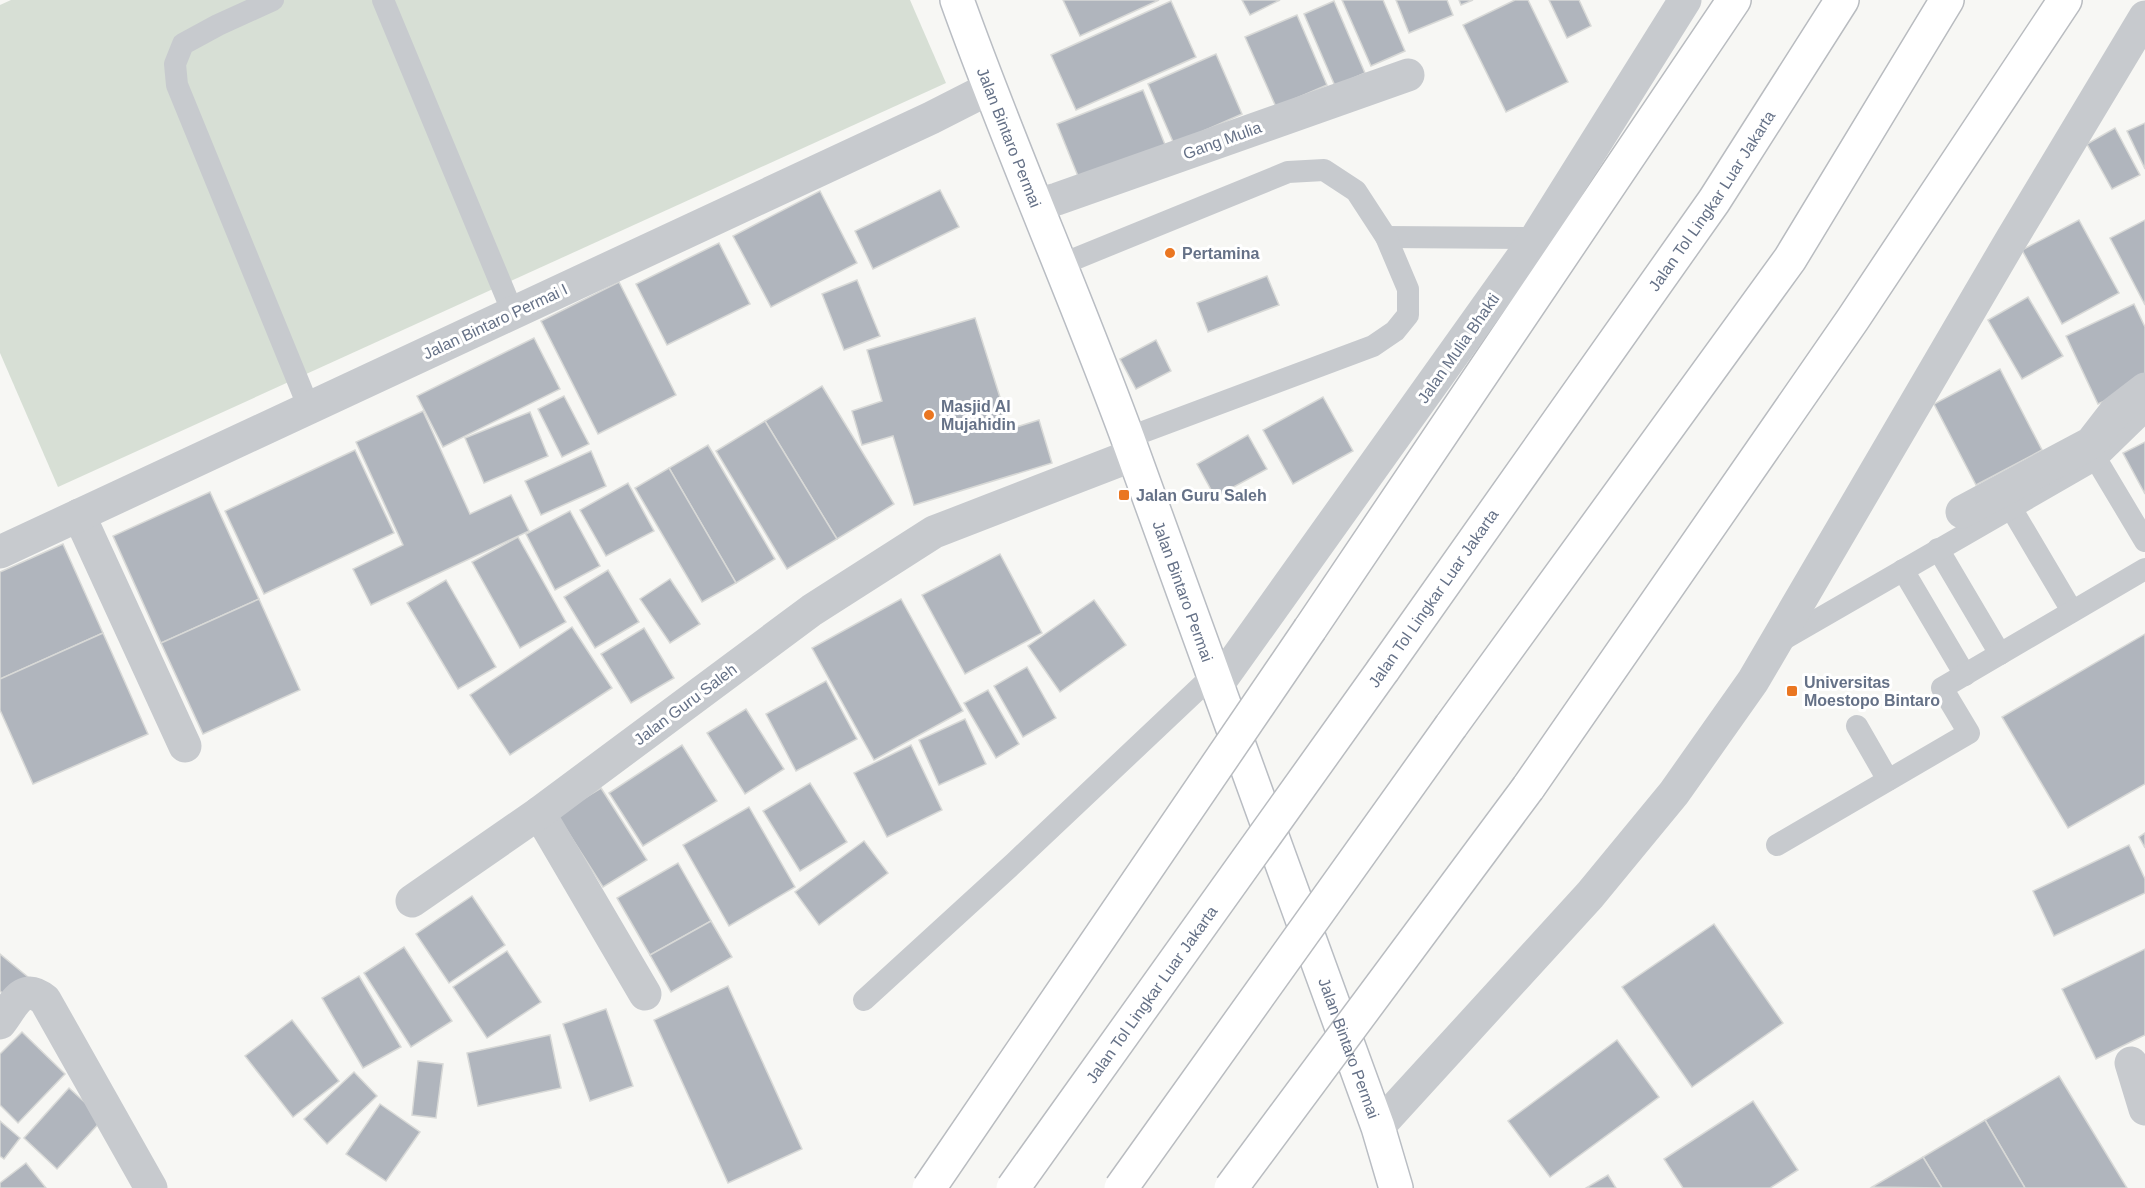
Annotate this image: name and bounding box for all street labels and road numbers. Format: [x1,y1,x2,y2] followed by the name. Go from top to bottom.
[974,65,1044,210] street label: Jalan Bintaro Permai
[1645,108,1778,294] street label: Jalan Tol Lingkar Luar Jakarta
[1181,118,1264,162] street label: Gang Mulia
[420,280,570,362] street label: Jalan Bintaro Permai I
[1414,290,1503,406] street label: Jalan Mulia Bhakti
[1365,506,1502,690] street label: Jalan Tol Lingkar Luar Jakarta
[1149,518,1216,664] street label: Jalan Bintaro Permai
[631,660,740,748] street label: Jalan Guru Saleh
[1083,903,1221,1086] street label: Jalan Tol Lingkar Luar Jakarta
[1315,975,1382,1121] street label: Jalan Bintaro Permai

